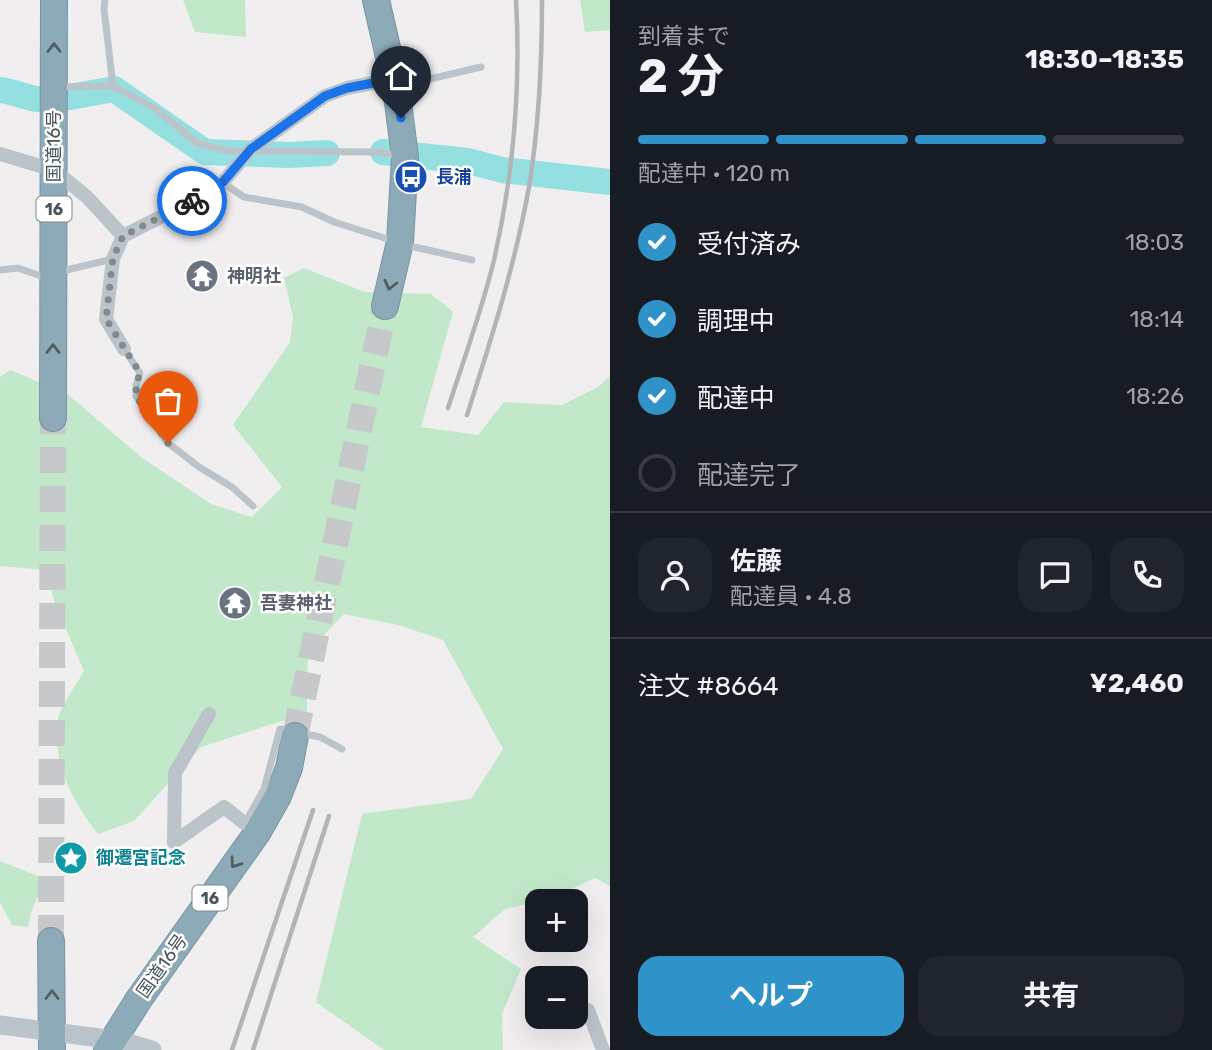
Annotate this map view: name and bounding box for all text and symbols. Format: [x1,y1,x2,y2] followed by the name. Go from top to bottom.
[638,22,730,50] text: 到着まで
[46,43,62,53] one-way arrow
[1025,44,1184,75] text: 18:30–18:35
[371,46,431,118] pin
[638,49,724,104] text: 2 分
[382,57,420,95] icon: home
[43,110,65,182] street label: 国道16号
[392,158,430,196] bus stop icon: 長浦
[638,159,790,187] text: 配達中 · 120 m
[157,166,227,236] courier
[436,166,472,188] place label: 長浦
[173,182,211,220] icon: bike
[36,196,72,222] road number: 16
[638,223,676,261] icon: check
[1125,228,1184,256] text: 18:03
[697,229,801,260] text: 受付済み
[183,257,221,295] temple icon: 神明社
[227,265,281,287] place label: 神明社
[384,279,398,291] one-way arrow
[638,300,676,338] icon: check
[1130,305,1184,333] text: 18:14
[697,306,775,337] text: 調理中
[45,344,61,354] one-way arrow
[138,371,198,443] pin
[638,377,676,415] icon: check
[149,382,187,420] icon: bag
[1126,382,1184,410] text: 18:26
[697,383,775,414] text: 配達中
[697,460,801,491] text: 配達完了
[638,538,712,612] button: person
[1018,538,1092,612] button: chat
[1110,538,1184,612] button: phone
[730,546,782,577] text: 佐藤
[730,582,852,610] text: 配達員 · 4.8
[216,584,254,622] temple icon: 吾妻神社
[260,592,332,614] place label: 吾妻神社
[1090,668,1184,699] text: ¥2,460
[638,671,779,702] text: 注文 #8664
[52,839,90,877] place icon: 御遷宮記念
[95,847,186,869] place label: 御遷宮記念
[231,855,243,868] one-way arrow
[192,885,228,910] road number: 16
[525,889,588,1029] map controls
[525,889,588,952] button: +
[132,930,192,1002] street label: 国道16号
[638,956,904,1036] button: ヘルプ
[918,956,1184,1036] button: 共有
[525,966,588,1029] button: −
[44,990,59,1001] one-way arrow

